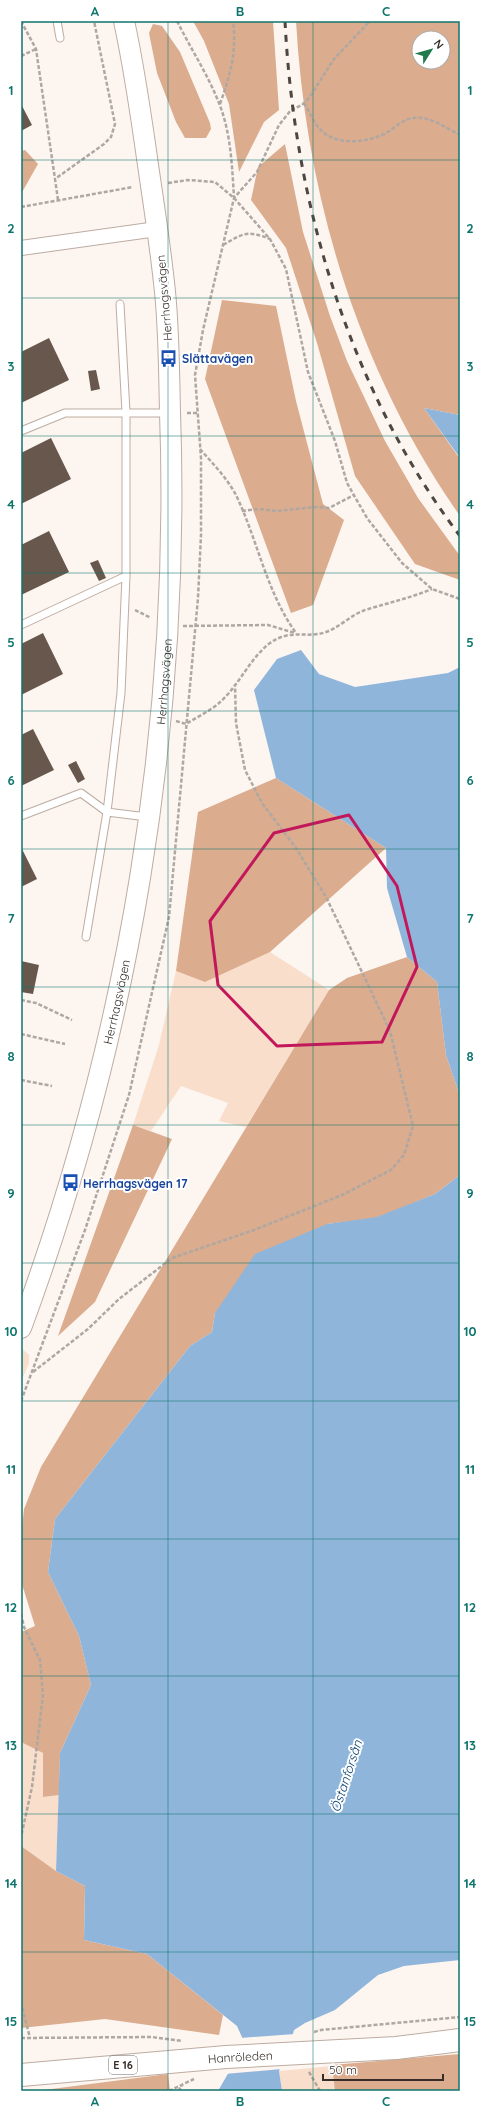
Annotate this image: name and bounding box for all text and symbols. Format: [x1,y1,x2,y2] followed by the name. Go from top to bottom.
[91,3,100,19] text: A
[236,3,244,19] text: B
[382,3,390,19] text: C
[411,30,451,70] north arrow
[431,37,447,51] text: N
[8,82,14,98] text: 1
[467,82,473,98] text: 1
[7,220,15,236] text: 2
[466,220,474,236] text: 2
[153,254,175,342] street label: Herrhagsvägen
[159,348,179,368] bus stop icon: Slättavägen
[182,351,253,366] place label: Slättavägen
[8,358,15,374] text: 3
[467,358,474,374] text: 3
[7,496,15,512] text: 4
[466,496,474,512] text: 4
[7,634,15,650] text: 5
[466,634,474,650] text: 5
[153,638,174,725] street label: Herrhagsvägen
[7,772,15,788] text: 6
[466,772,474,788] text: 6
[7,910,15,926] text: 7
[466,910,474,926] text: 7
[99,958,133,1046] street label: Herrhagsvägen
[7,1048,15,1064] text: 8
[466,1048,474,1064] text: 8
[60,1173,80,1193] bus stop icon: Herrhagsvägen 17
[83,1176,188,1191] place label: Herrhagsvägen 17
[7,1185,15,1201] text: 9
[466,1185,474,1201] text: 9
[4,1323,18,1339] text: 10
[463,1323,477,1339] text: 10
[6,1461,16,1477] text: 11
[465,1461,475,1477] text: 11
[5,1599,17,1615] text: 12
[464,1599,476,1615] text: 12
[5,1737,17,1753] text: 13
[464,1737,476,1753] text: 13
[327,1738,365,1814] water label: Östanforsån
[5,1875,18,1891] text: 14
[464,1875,477,1891] text: 14
[5,2013,17,2029] text: 15
[464,2013,476,2029] text: 15
[207,2047,273,2066] street label: Hanröleden
[109,2056,137,2074] road number: E 16
[323,2056,443,2082] scale bar
[329,2062,357,2077] text: 50 m
[91,2093,100,2109] text: A
[236,2093,244,2109] text: B
[382,2093,390,2109] text: C

